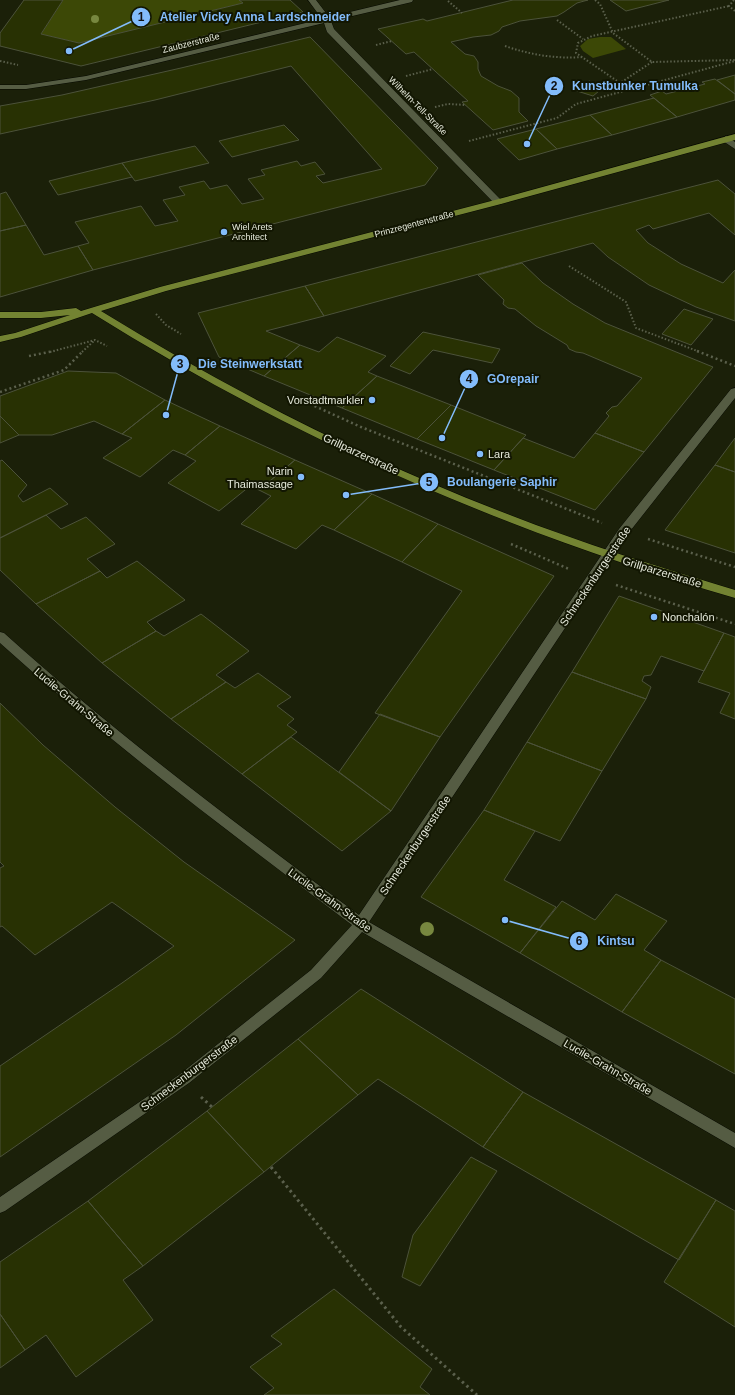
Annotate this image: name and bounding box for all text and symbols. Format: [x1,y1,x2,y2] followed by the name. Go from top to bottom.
[131,5,358,29] callout: Atelier Vicky Anna Lardschneider
[138,10,145,24] text: 1
[160,10,351,24] text: Atelier Vicky Anna Lardschneider
[161,31,221,55] street label: Zaubzerstraße
[544,74,706,98] callout: Kunstbunker Tumulka
[387,75,449,137] street label: Wilhelm-Tell-Straße
[551,79,558,93] text: 2
[572,79,698,93] text: Kunstbunker Tumulka
[373,209,455,239] street label: Prinzregentenstraße
[232,222,273,242] place label: Wiel Arets Architect
[219,227,229,237] marker: Wiel Arets Architect
[170,352,310,376] callout: Die Steinwerkstatt
[177,357,184,371] text: 3
[198,357,302,371] text: Die Steinwerkstatt
[459,367,547,391] callout: GOrepair
[466,372,473,386] text: 4
[487,372,539,386] text: GOrepair
[287,394,364,406] place label: Vorstadtmarkler
[367,395,377,405] marker: Vorstadtmarkler
[321,431,401,477] street label: Grillparzerstraße
[488,448,511,460] place label: Lara
[475,449,485,459] marker: Lara
[227,465,293,490] place label: Narin Thaimassage
[419,470,565,494] callout: Boulangerie Saphir
[296,472,306,482] marker: Narin Thaimassage
[426,475,433,489] text: 5
[447,475,557,489] text: Boulangerie Saphir
[557,524,633,628] street label: Schneckenburgerstraße
[621,554,703,590] street label: Grillparzerstraße
[662,611,715,623] place label: Nonchalón
[649,612,659,622] marker: Nonchalón
[32,665,116,739] street label: Lucile-Grahn-Straße
[377,793,453,897] street label: Schneckenburgerstraße
[286,866,374,934] street label: Lucile-Grahn-Straße
[569,929,643,953] callout: Kintsu
[576,934,583,948] text: 6
[597,934,635,948] text: Kintsu
[139,1033,239,1113] street label: Schneckenburgerstraße
[562,1037,654,1097] street label: Lucile-Grahn-Straße

